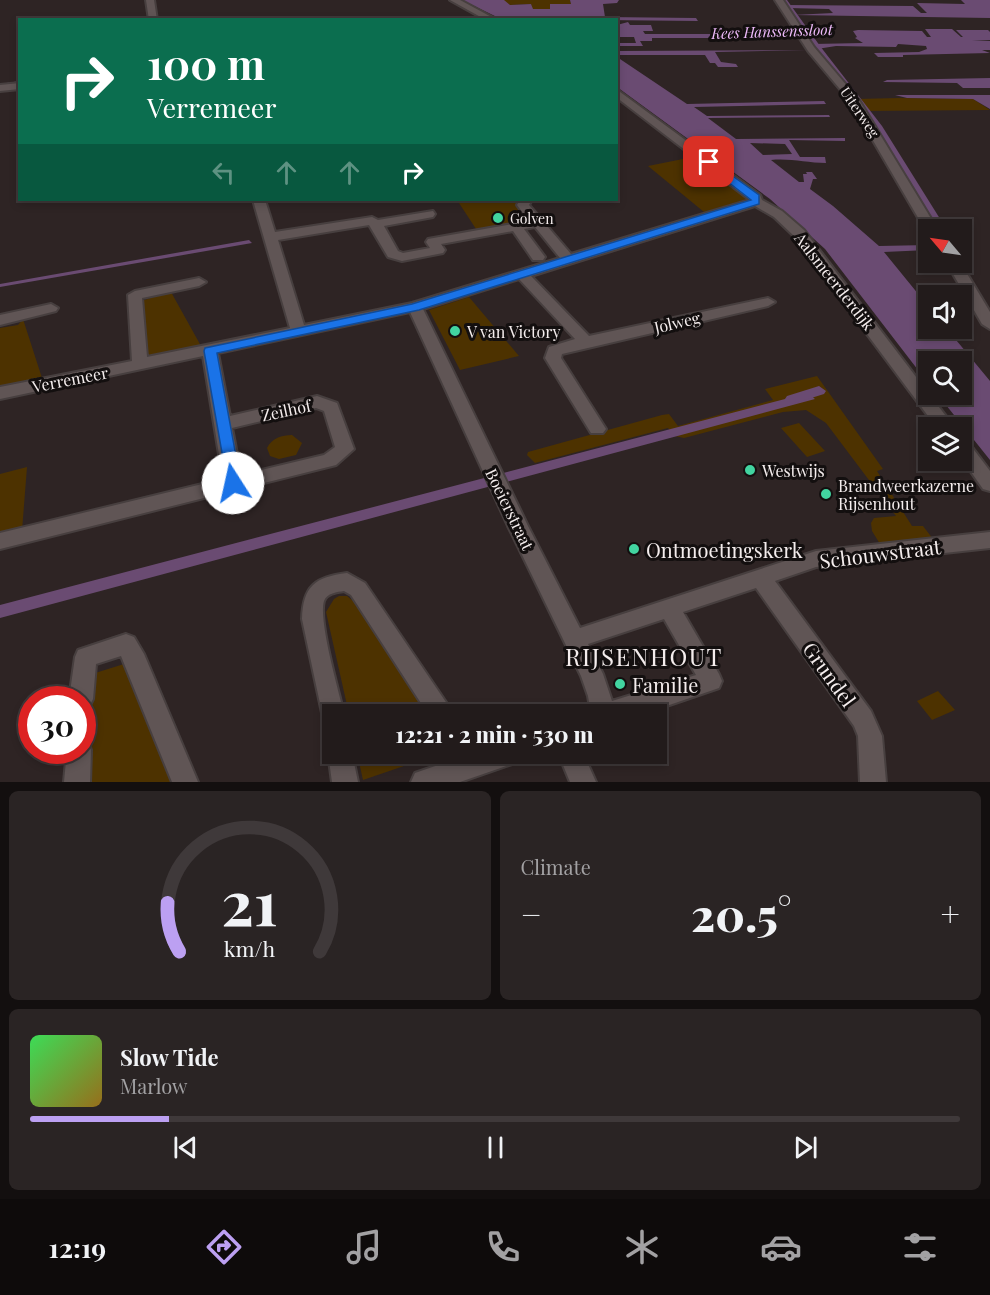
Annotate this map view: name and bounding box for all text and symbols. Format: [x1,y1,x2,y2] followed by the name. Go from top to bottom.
[710,19,834,43] water label: Kees Hanssenssloot
[147,35,265,91] text: 100 m
[48,42,126,120] icon: right
[836,83,884,141] street label: Uiterweg
[147,89,277,125] text: Verremeer
[683,136,734,187] pin
[692,145,725,178] icon: arrive
[207,156,240,189] icon: left
[270,156,303,189] icon: ahead
[333,156,366,189] icon: ahead
[396,156,429,189] icon: right
[510,209,554,228] place label: Golven
[491,211,505,225] marker: Golven
[918,219,972,273] north arrow
[918,219,972,471] map controls
[790,227,880,334] street label: Aalsmeerderdijk
[918,285,972,339] button: sound
[651,306,703,338] street label: Jolweg
[466,321,561,342] place label: V van Victory
[448,324,462,338] marker: V van Victory
[918,351,972,405] button: search
[29,361,110,397] street label: Verremeer
[259,394,314,425] street label: Zeilhof
[918,417,972,471] button: layers
[201,451,265,515] position arrow
[761,460,825,481] place label: Westwijs
[743,463,757,477] marker: Westwijs
[481,465,539,554] street label: Boeierstraat
[838,475,974,514] place label: Brandweerkazerne Rijsenhout
[819,487,833,501] marker: Brandweerkazerne Rijsenhout
[818,532,943,574] street label: Schouwstraat
[646,536,803,563] place label: Ontmoetingskerk
[627,542,641,556] marker: Ontmoetingskerk
[797,636,863,712] street label: Grundel
[565,640,723,672] district label: RIJSENHOUT
[632,671,698,698] place label: Familie
[613,677,627,691] marker: Familie
[18,686,96,764] speed limit sign: 30
[396,719,593,749] text: 12:21 · 2 min · 530 m
[521,853,591,880] text: Climate
[221,858,278,942] text: 21
[691,883,791,943] text: 20.5°
[521,891,542,935] text: −
[941,891,960,935] text: +
[224,935,276,963] text: km/h
[120,1042,219,1072] text: Slow Tide
[120,1072,188,1099] text: Marlow
[169,1131,202,1164] icon: previous
[479,1131,512,1164] icon: pause
[789,1131,822,1164] icon: next
[203,1226,245,1268] icon: directions
[343,1226,385,1268] icon: music
[482,1226,524,1268] icon: phone
[621,1226,663,1268] icon: climate
[760,1226,802,1268] icon: car
[899,1226,941,1268] icon: filters
[49,1229,106,1265] text: 12:19

